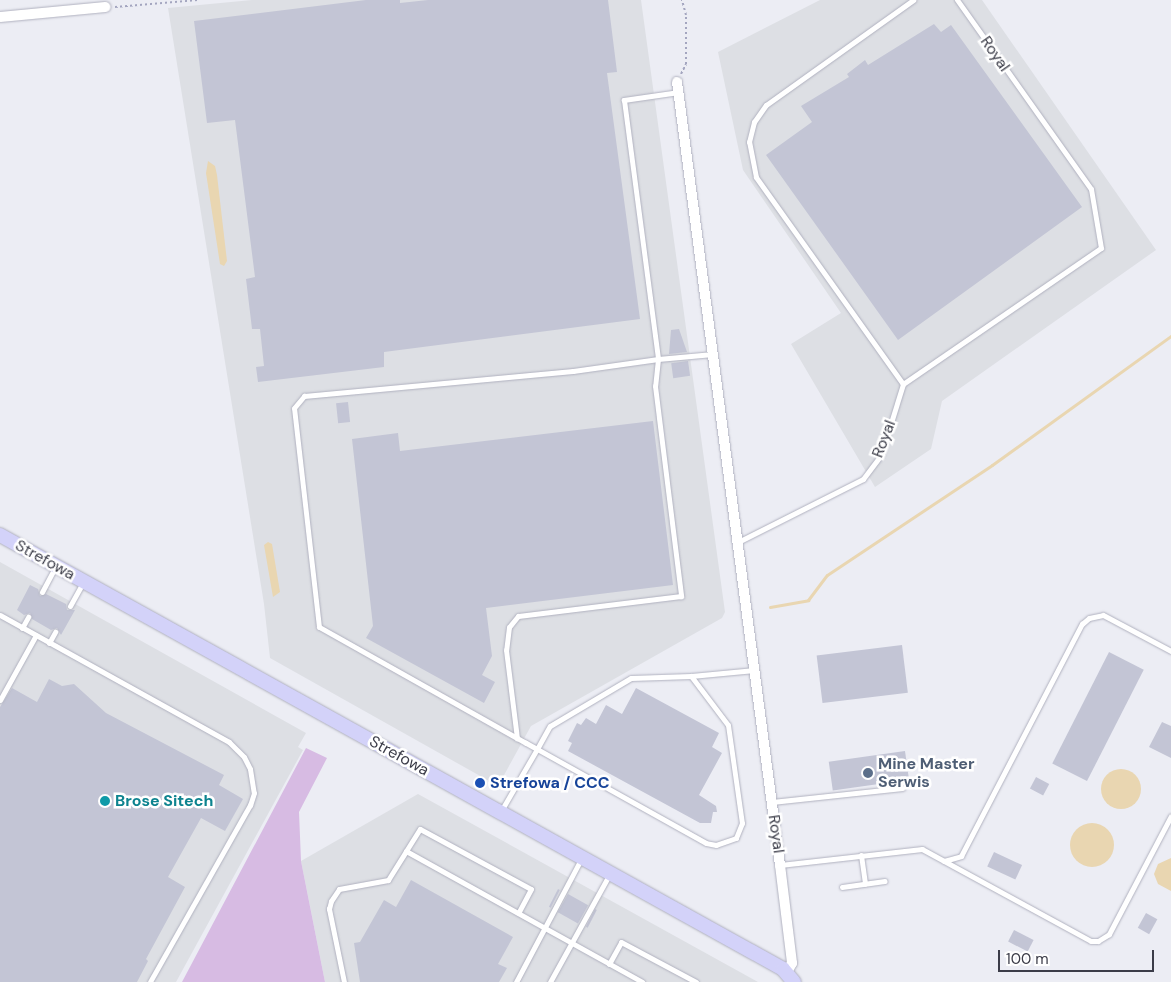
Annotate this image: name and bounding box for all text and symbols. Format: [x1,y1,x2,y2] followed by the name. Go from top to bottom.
[976,33,1014,75] street label: Royal
[868,418,900,460] street label: Royal
[12,536,78,584] street label: Strefowa
[366,732,432,780] street label: Strefowa
[878,754,975,792] place label: Mine Master Serwis
[862,767,874,779] marker: Mine Master Serwis
[490,773,610,793] place label: Strefowa / CCC
[474,777,486,789] marker: Strefowa / CCC
[115,791,213,811] place label: Brose Sitech
[99,795,111,807] marker: Brose Sitech
[764,814,788,854] street label: Royal
[1001,940,1157,972] scale bar
[1006,949,1049,969] text: 100 m

